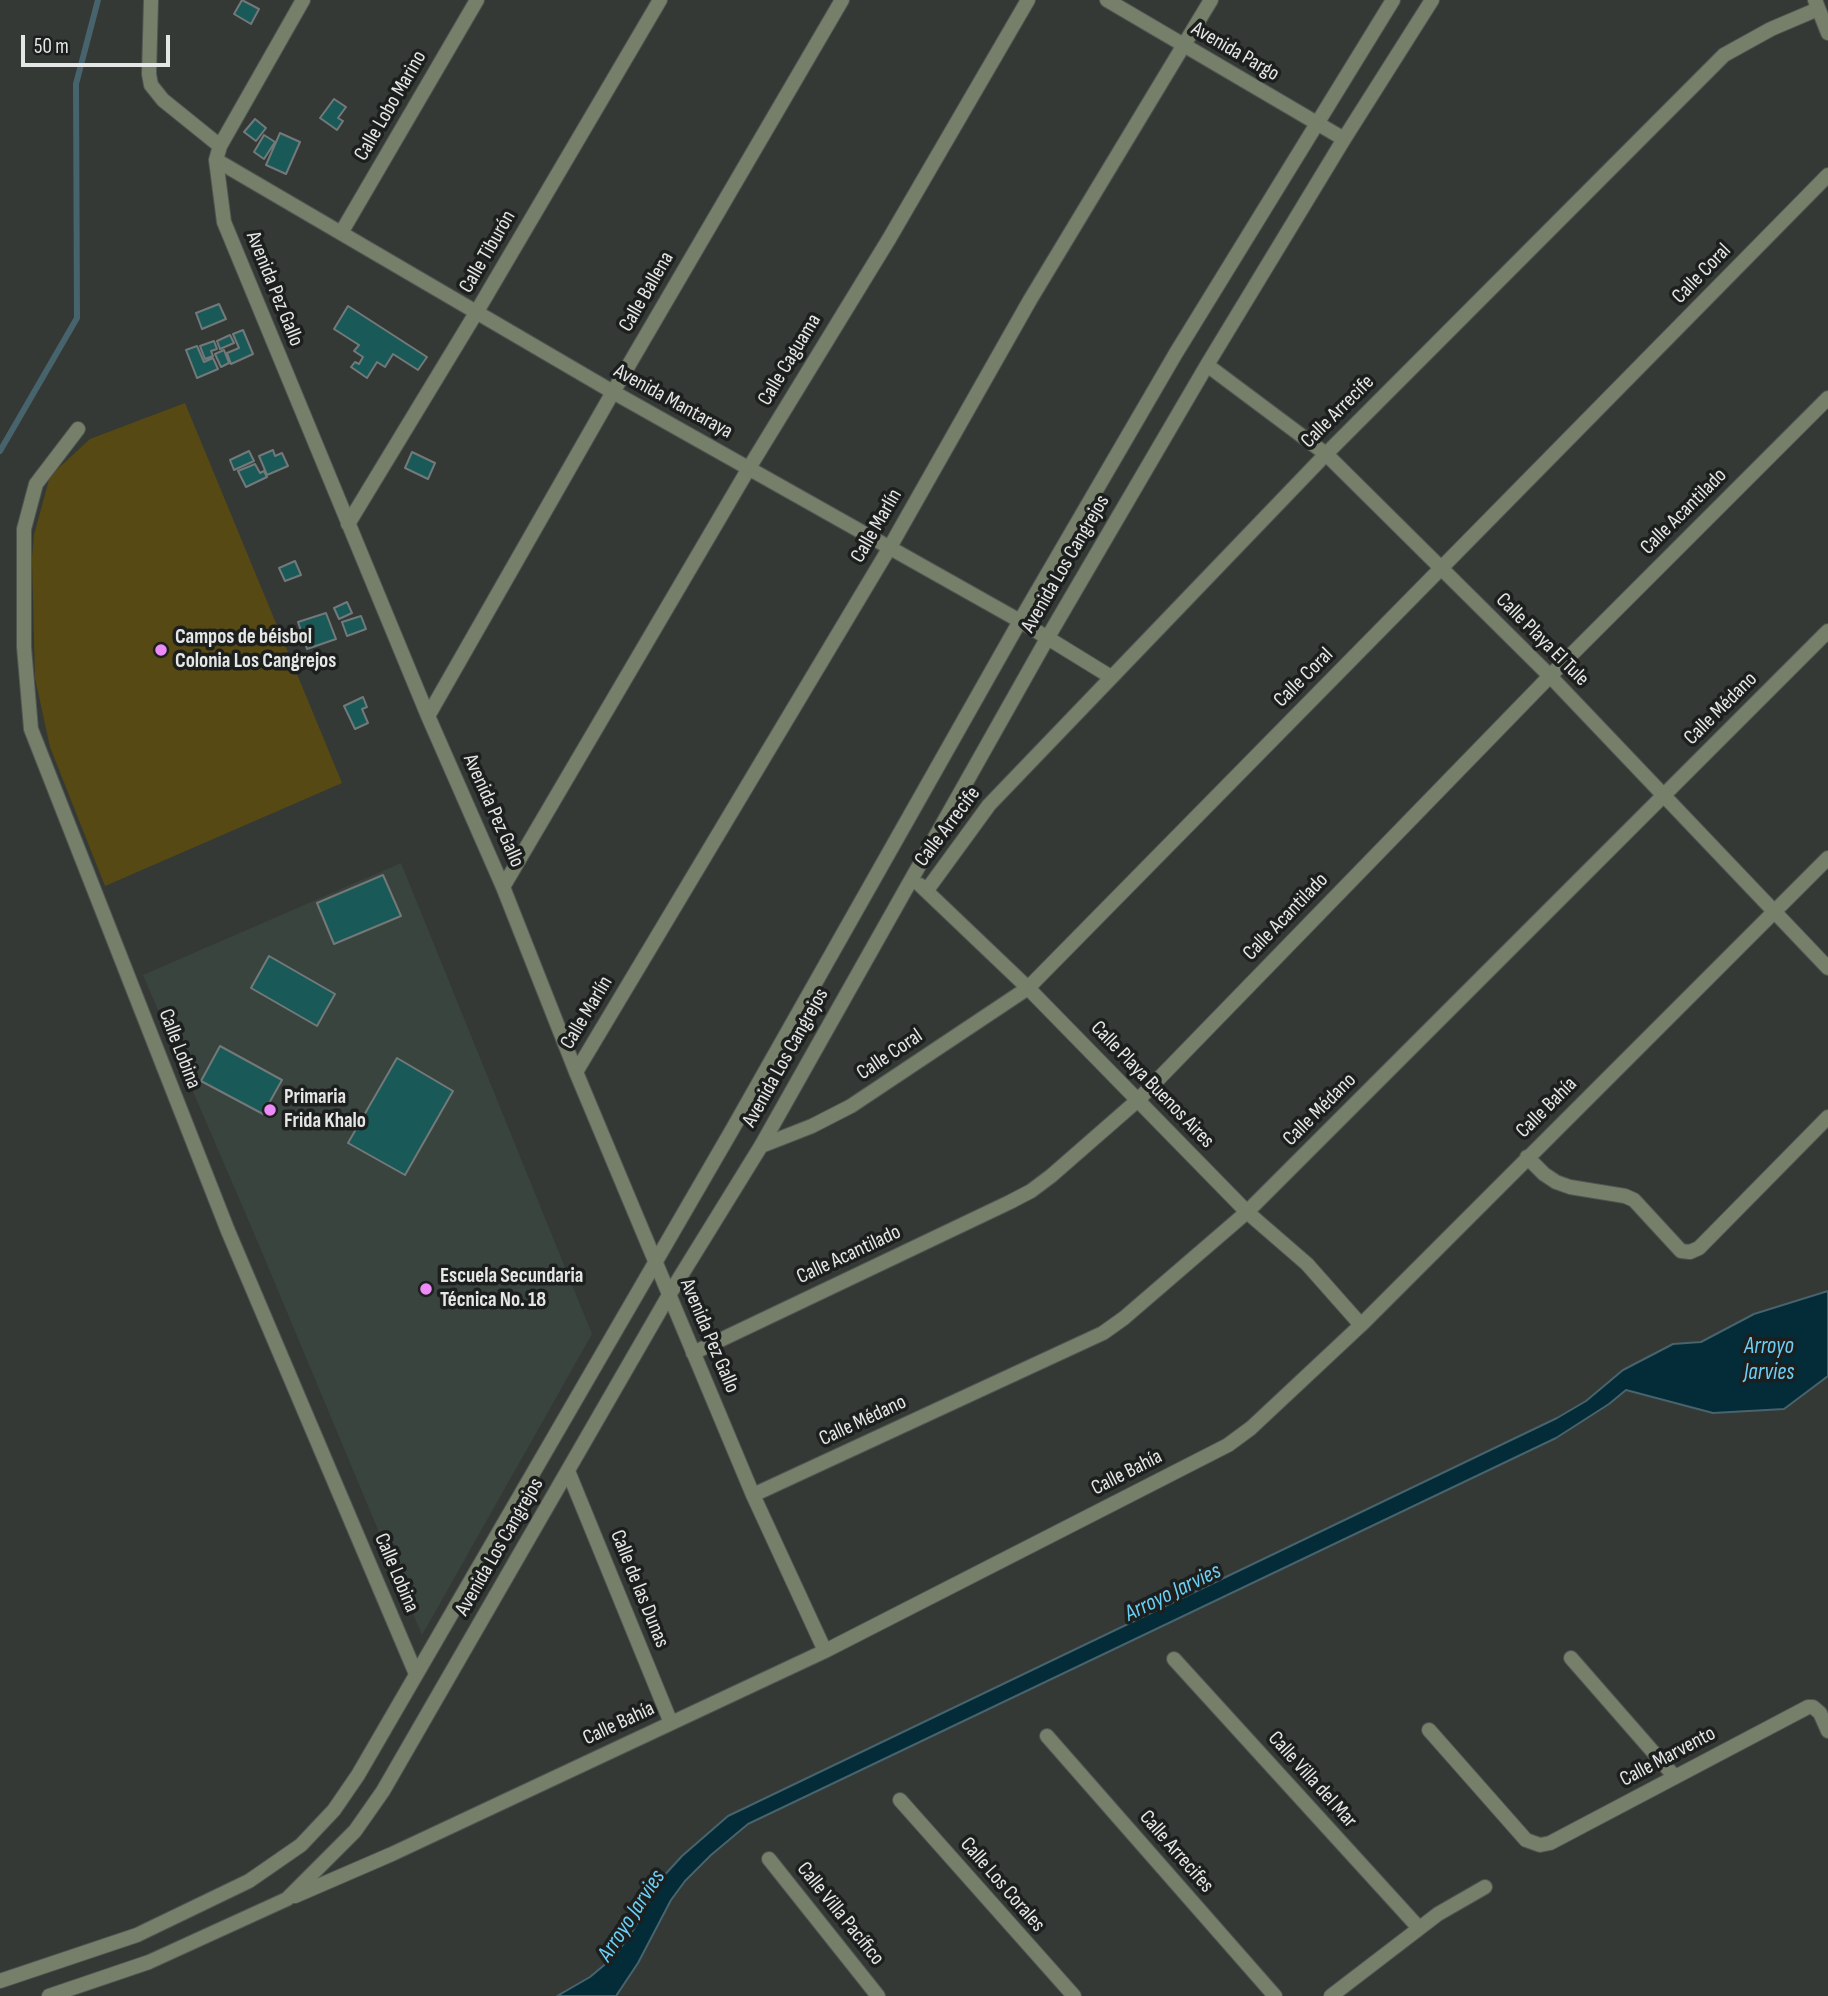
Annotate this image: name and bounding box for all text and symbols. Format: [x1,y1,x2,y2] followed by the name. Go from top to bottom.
[1187,17,1283,87] street label: Avenida Pargo
[24,21,173,65] scale bar
[34,34,69,59] text: 50 m
[349,47,433,165] street label: Calle Lobo Marino
[454,206,522,298] street label: Calle Tiburón
[240,228,308,350] street label: Avenida Pez Gallo
[1667,239,1737,309] street label: Calle Coral
[614,247,680,337] street label: Calle Ballena
[753,310,827,410] street label: Calle Caguama
[609,359,737,445] street label: Avenida Mantaraya
[1296,370,1380,454] street label: Calle Arrecife
[1636,464,1732,560] street label: Calle Acantilado
[846,485,908,567] street label: Calle Marlín
[1016,491,1116,637] street label: Avenida Los Cangrejos
[1490,588,1594,692] street label: Calle Playa El Tule
[175,625,336,675] place label: Campos de béisbol Colonia Los Cangrejos
[153,642,169,658] marker: Campos de béisbol Colonia Los Cangrejos
[1269,643,1339,713] street label: Calle Coral
[1679,667,1763,751] street label: Calle Médano
[457,750,529,872] street label: Avenida Pez Gallo
[910,782,986,872] street label: Calle Arrecife
[1238,868,1334,966] street label: Calle Acantilado
[555,972,619,1054] street label: Calle Marlín
[737,984,835,1132] street label: Avenida Los Cangrejos
[152,1006,206,1092] street label: Calle Lobina
[1085,1016,1219,1154] street label: Calle Playa Buenos Aires
[852,1024,928,1086] street label: Calle Coral
[1278,1068,1362,1152] street label: Calle Médano
[1511,1072,1583,1144] street label: Calle Bahía
[284,1085,366,1135] place label: Primaria Frida Khalo
[262,1102,278,1118] marker: Primaria Frida Khalo
[793,1220,905,1290] street label: Calle Acantilado
[440,1264,583,1314] place label: Escuela Secundaria Técnica No. 18
[674,1275,744,1397] street label: Avenida Pez Gallo
[418,1281,434,1297] marker: Escuela Secundaria Técnica No. 18
[1744,1333,1794,1387] water label: Arroyo Jarvies
[816,1390,910,1452] street label: Calle Médano
[1087,1445,1167,1501] street label: Calle Bahía
[450,1474,550,1620] street label: Avenida Los Cangrejos
[604,1527,674,1651] street label: Calle de las Dunas
[368,1530,424,1616] street label: Calle Lobina
[1120,1558,1226,1628] water label: Arroyo Jarvies
[579,1697,659,1751] street label: Calle Bahía
[1616,1721,1720,1793] street label: Calle Marvento
[1262,1727,1362,1833] street label: Calle Villa del Mar
[1133,1806,1219,1898] street label: Calle Arrecifes
[954,1833,1050,1937] street label: Calle Los Corales
[791,1857,889,1971] street label: Calle Villa Pacífico
[592,1865,672,1967] water label: Arroyo Jarvies

